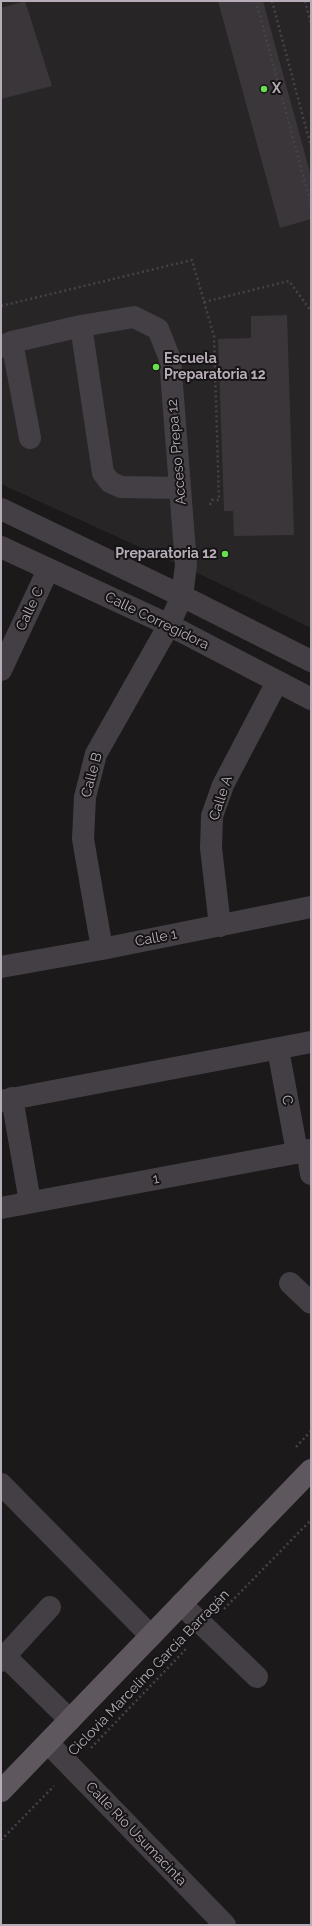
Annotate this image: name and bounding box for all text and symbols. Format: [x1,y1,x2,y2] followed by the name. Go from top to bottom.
[272,81,281,97] place label: X
[259,84,269,94] marker: X
[164,351,266,384] place label: Escuela Preparatoria 12
[151,362,161,372] marker: Escuela Preparatoria 12
[164,398,190,506] street label: Acceso Prepa 12
[115,546,217,562] place label: Preparatoria 12
[220,549,230,559] marker: Preparatoria 12
[13,584,47,634] street label: Calle C
[102,589,212,653] street label: Calle Corregidora
[78,751,106,799] street label: Calle B
[206,773,236,823] street label: Calle A
[133,926,179,950] street label: Calle 1
[278,1094,296,1106] street label: C
[151,1170,161,1188] street label: 1
[65,1586,233,1760] street label: Ciclovia Marcelino García Barragán
[82,1779,190,1889] street label: Calle Río Usumacinta

